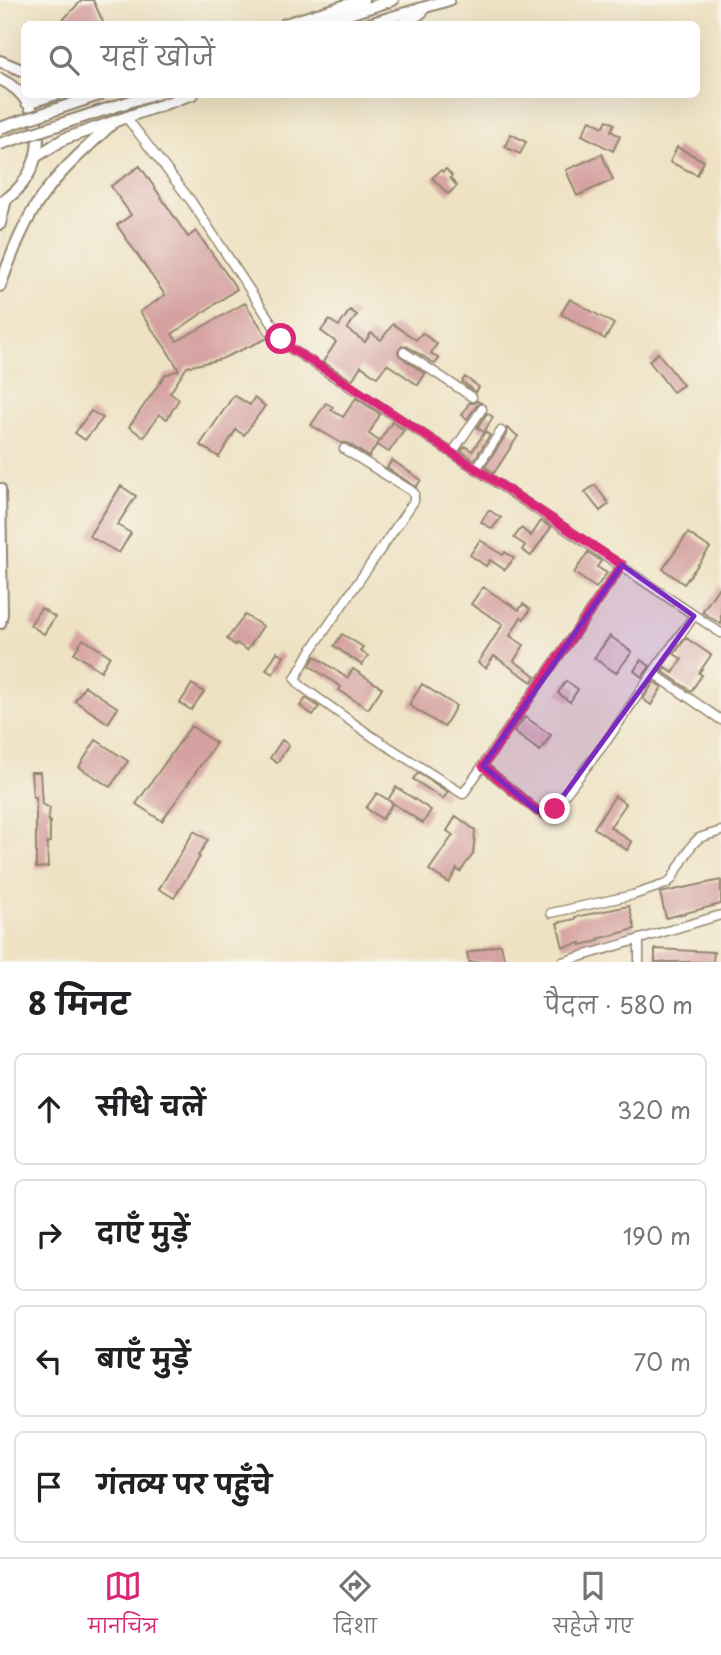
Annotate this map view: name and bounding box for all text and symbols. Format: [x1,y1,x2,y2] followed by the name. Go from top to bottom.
[21,21,700,98] search box
[101,36,215,75] text: यहाँ खोजें
[45,41,83,79] icon: search
[265,323,296,354] route start
[539,793,570,824] route end
[28,980,129,1025] text: 8 मिनट
[545,987,693,1022] text: पैदल · 580 m
[97,1086,205,1125] text: सीधे चलें
[30,1090,68,1128] icon: ahead
[617,1092,691,1127] text: 320 m
[97,1212,189,1251] text: दाएँ मुड़ें
[30,1216,68,1254] icon: right
[623,1218,691,1253] text: 190 m
[97,1338,190,1377] text: बाएँ मुड़ें
[30,1342,68,1380] icon: left
[633,1344,691,1379] text: 70 m
[97,1464,272,1503] text: गंतव्य पर पहुँचे
[30,1468,68,1506] icon: arrive
[88,1567,158,1647] tab: मानचित्र
[334,1567,377,1647] tab: दिशा
[553,1567,633,1647] tab: सहेजे गए

